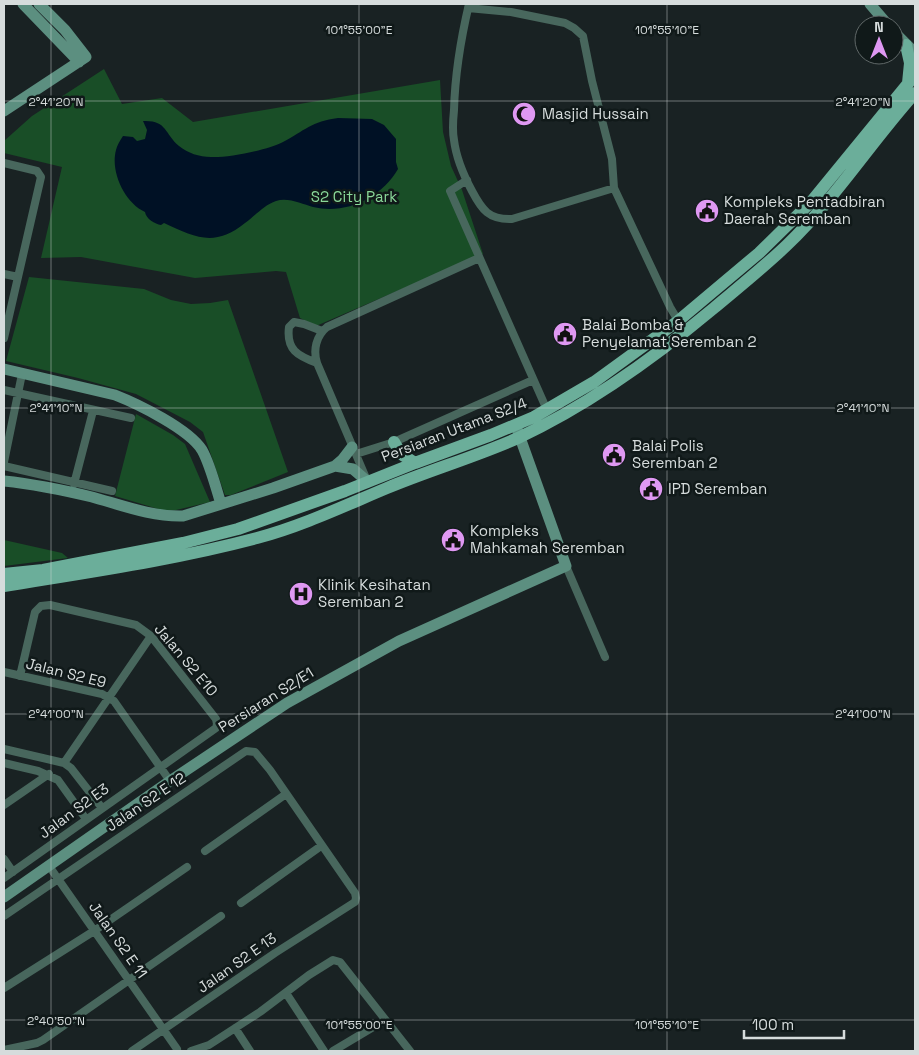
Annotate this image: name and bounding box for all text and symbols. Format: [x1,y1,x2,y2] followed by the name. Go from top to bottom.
[854,15,904,65] north arrow
[874,18,884,36] text: N
[326,22,393,38] text: 101°55'00"E
[635,22,699,38] text: 101°55'10"E
[28,94,84,110] text: 2°41'20"N
[835,94,891,110] text: 2°41'20"N
[511,101,537,127] mosque icon: Masjid Hussain
[542,104,649,123] place label: Masjid Hussain
[311,187,397,206] park label: S2 City Park
[724,192,885,228] place label: Kompleks Pentadbiran Daerah Seremban
[694,198,720,224] public building icon: Kompleks Pentadbiran Daerah Seremban
[582,315,757,351] place label: Balai Bomba & Penyelamat Seremban 2
[552,321,578,347] public building icon: Balai Bomba & Penyelamat Seremban 2
[378,393,529,466] street label: Persiaran Utama S2/4
[30,400,82,416] text: 2°41'10"N
[837,400,889,416] text: 2°41'10"N
[632,436,718,472] place label: Balai Polis Seremban 2
[601,442,627,468] public building icon: Balai Polis Seremban 2
[638,476,664,502] public building icon: IPD Seremban
[668,479,767,498] place label: IPD Seremban
[470,521,625,557] place label: Kompleks Mahkamah Seremban
[440,527,466,553] public building icon: Kompleks Mahkamah Seremban
[318,575,431,611] place label: Klinik Kesihatan Seremban 2
[288,581,314,607] hospital icon: Klinik Kesihatan Seremban 2
[151,620,222,700] street label: Jalan S2 E10
[24,653,108,692] street label: Jalan S2 E9
[215,663,317,736] street label: Persiaran S2/E1
[28,706,84,722] text: 2°41'00"N
[835,706,891,722] text: 2°41'00"N
[102,768,189,835] street label: Jalan S2 E 12
[35,779,112,842] street label: Jalan S2 E3
[85,898,152,982] street label: Jalan S2 E 11
[193,928,280,997] street label: Jalan S2 E 13
[744,1008,844,1040] scale bar
[27,1013,85,1029] text: 2°40'50"N
[752,1015,794,1034] text: 100 m
[326,1017,393,1033] text: 101°55'00"E
[635,1017,699,1033] text: 101°55'10"E

